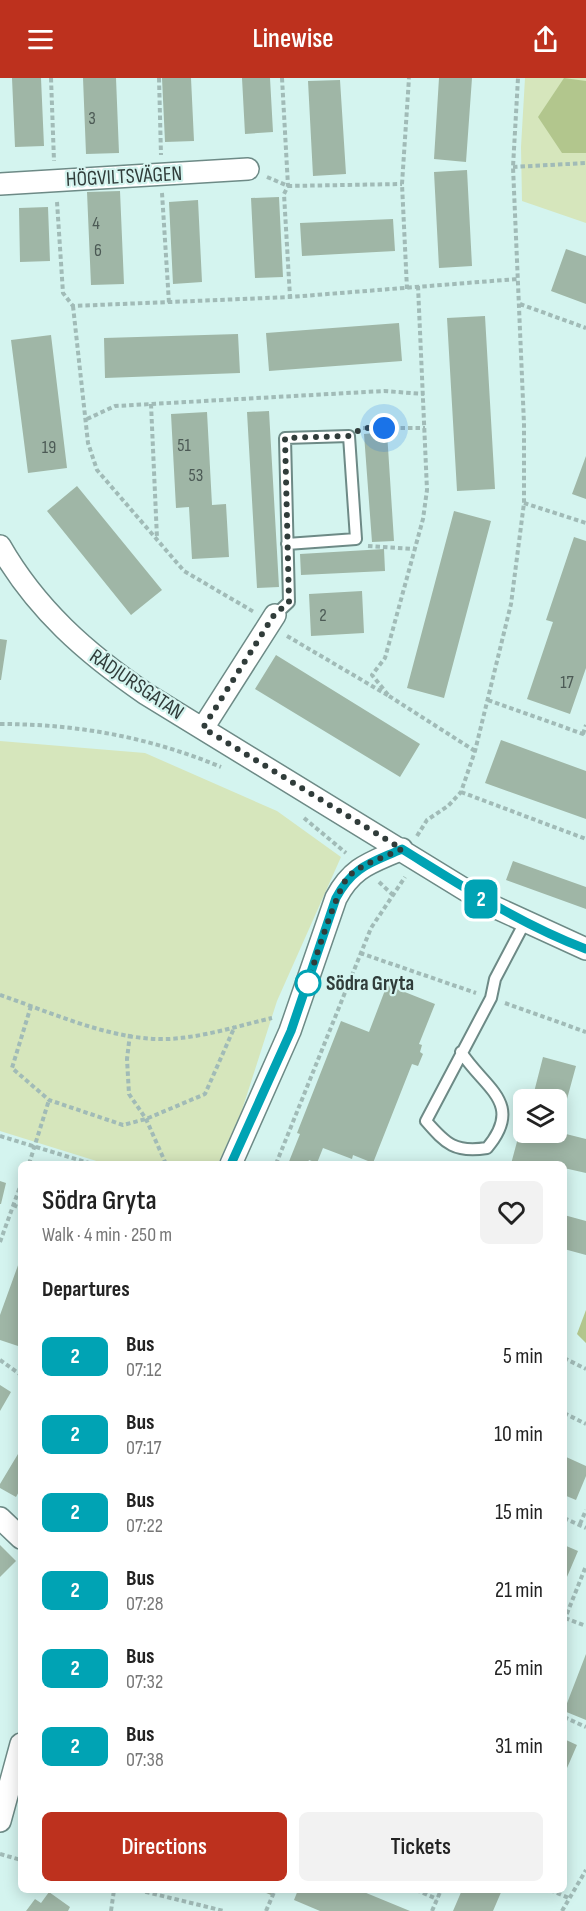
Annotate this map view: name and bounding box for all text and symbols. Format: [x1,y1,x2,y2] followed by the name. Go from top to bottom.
[24,23,57,56] icon: menu
[252,23,334,55] text: Linewise
[529,23,562,56] icon: share
[88,108,96,129] house number: 3
[65,161,183,192] street label: HÖGVILTSVÄGEN
[92,213,100,234] house number: 4
[94,240,102,261] house number: 6
[369,413,399,443] your location
[177,435,191,456] house number: 51
[42,437,56,458] house number: 19
[189,465,203,486] house number: 53
[319,605,327,626] house number: 2
[85,644,189,725] street label: RÅDJURSGATAN
[560,672,575,693] house number: 17
[462,880,500,918] line badge: 2
[476,887,486,912] text: 2
[295,970,321,996] marker: Södra Gryta
[326,971,414,996] place label: Södra Gryta
[513,1089,567,1143] map controls
[513,1089,567,1143] button: layers
[480,1181,543,1244] button: heart
[42,1184,157,1217] text: Södra Gryta
[42,1223,172,1247] text: Walk · 4 min · 250 m
[42,1276,130,1303] text: Departures
[126,1331,155,1358] text: Bus
[503,1343,543,1370] text: 5 min
[70,1344,80,1369] text: 2
[126,1358,162,1382] text: 07:12
[126,1409,155,1436] text: Bus
[494,1421,543,1448] text: 10 min
[70,1422,80,1447] text: 2
[126,1436,161,1460] text: 07:17
[126,1487,155,1514] text: Bus
[495,1499,543,1526] text: 15 min
[70,1500,80,1525] text: 2
[126,1514,163,1538] text: 07:22
[126,1565,155,1592] text: Bus
[495,1577,543,1604] text: 21 min
[70,1578,80,1603] text: 2
[126,1592,164,1616] text: 07:28
[126,1643,155,1670] text: Bus
[494,1655,543,1682] text: 25 min
[70,1656,80,1681] text: 2
[126,1670,163,1694] text: 07:32
[126,1721,155,1748] text: Bus
[495,1733,543,1760] text: 31 min
[70,1734,80,1759] text: 2
[126,1748,164,1772] text: 07:38
[42,1812,287,1881] button: Directions
[299,1812,543,1881] button: Tickets

